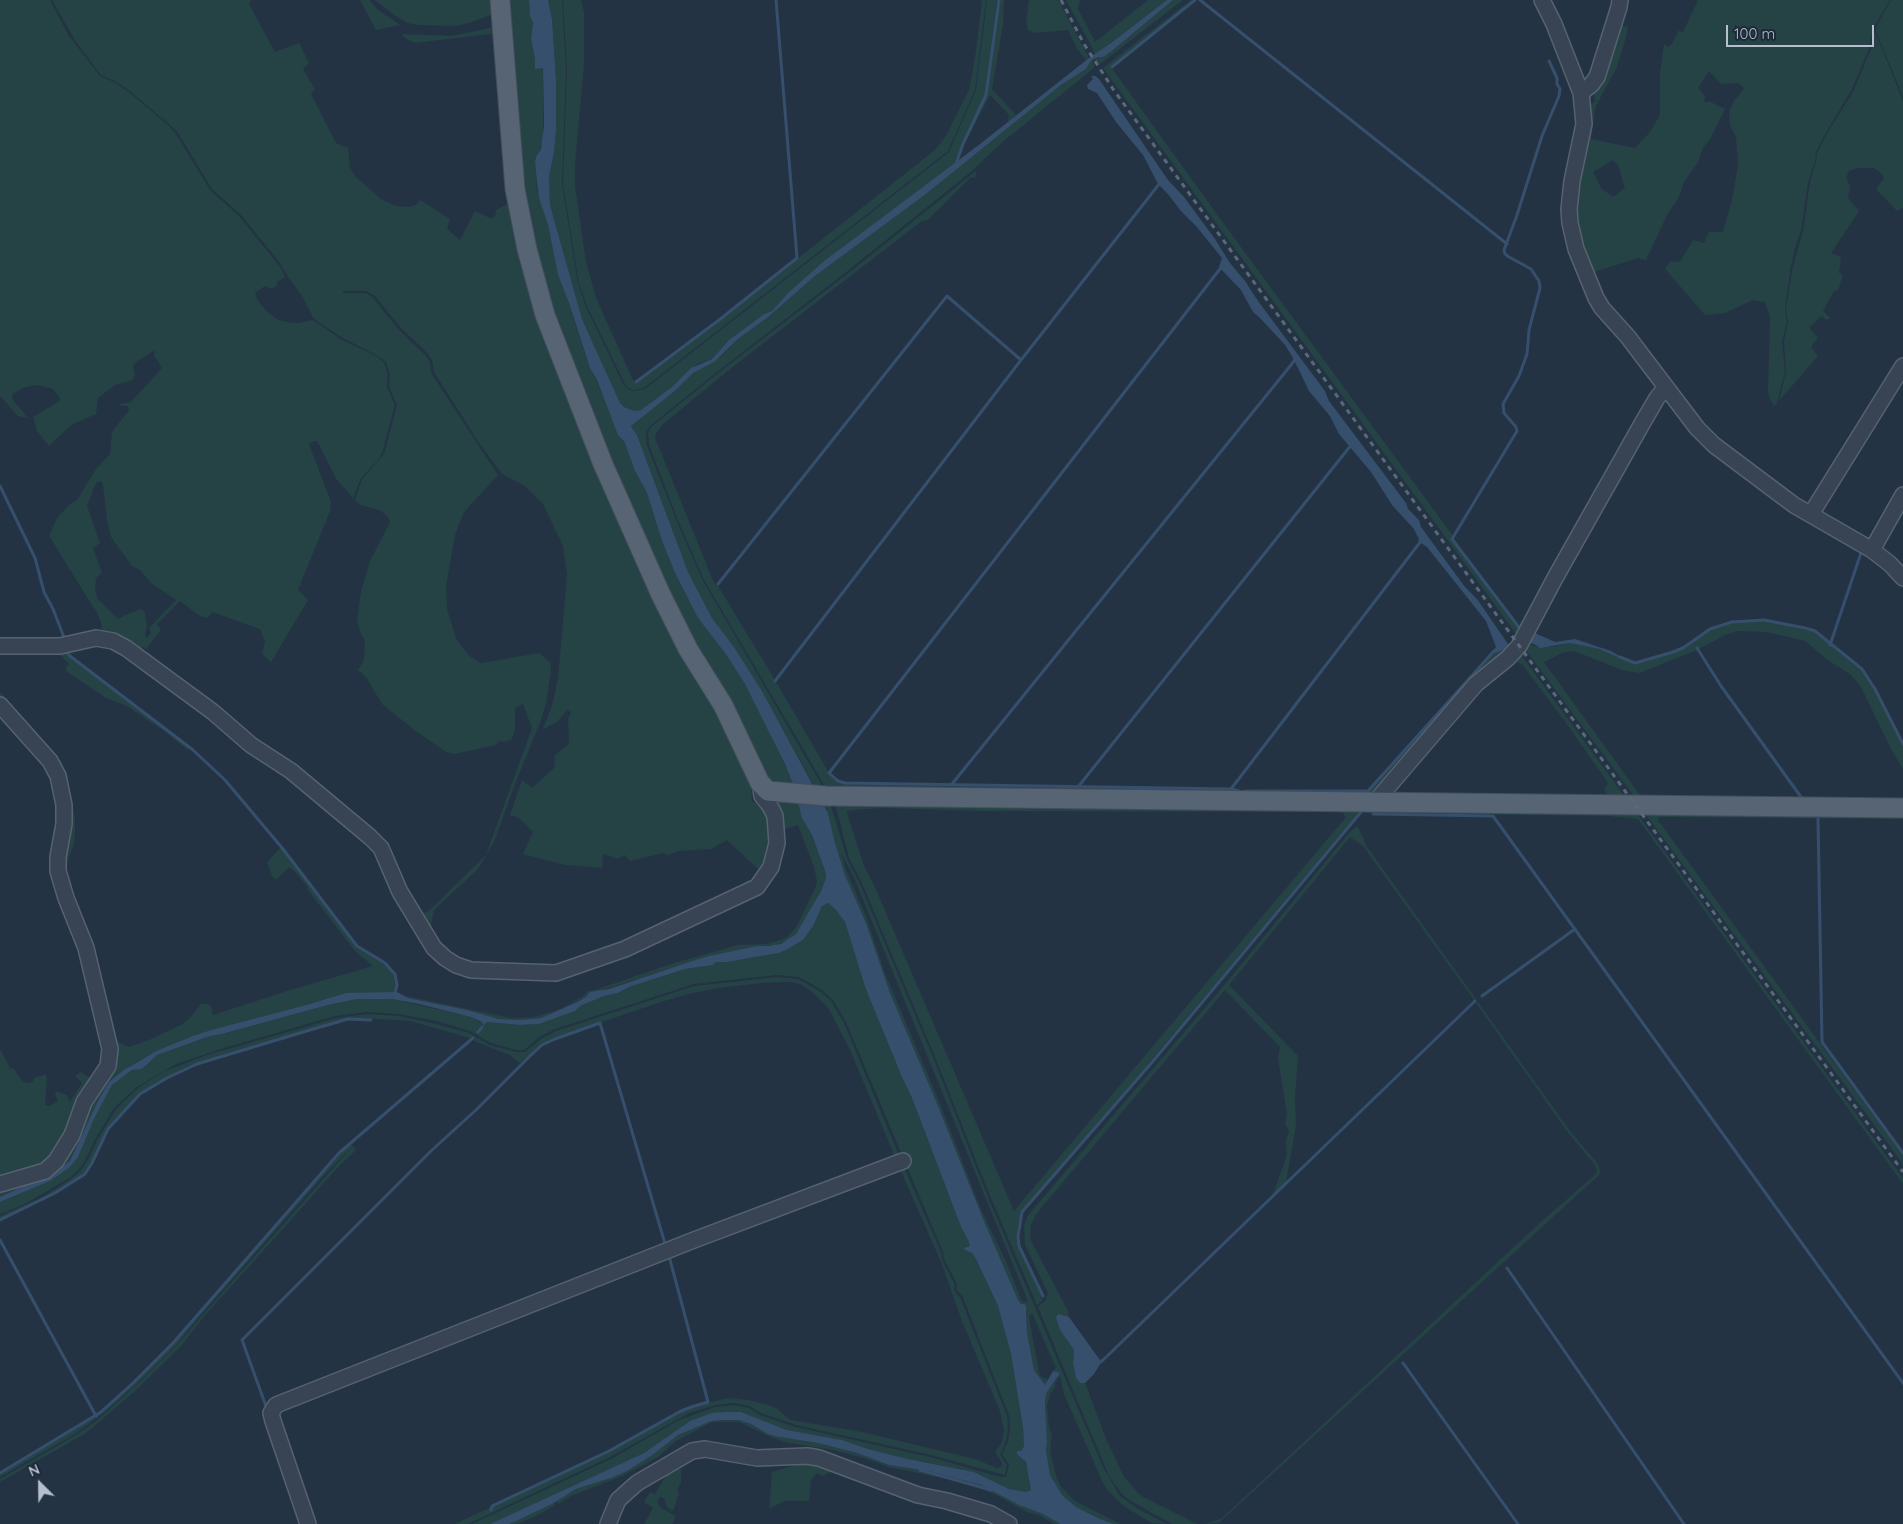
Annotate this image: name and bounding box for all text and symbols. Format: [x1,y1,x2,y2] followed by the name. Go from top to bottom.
[1728,15,1876,47] scale bar
[1734,24,1775,43] text: 100 m
[15,1459,65,1509] north arrow
[26,1460,42,1480] text: N

